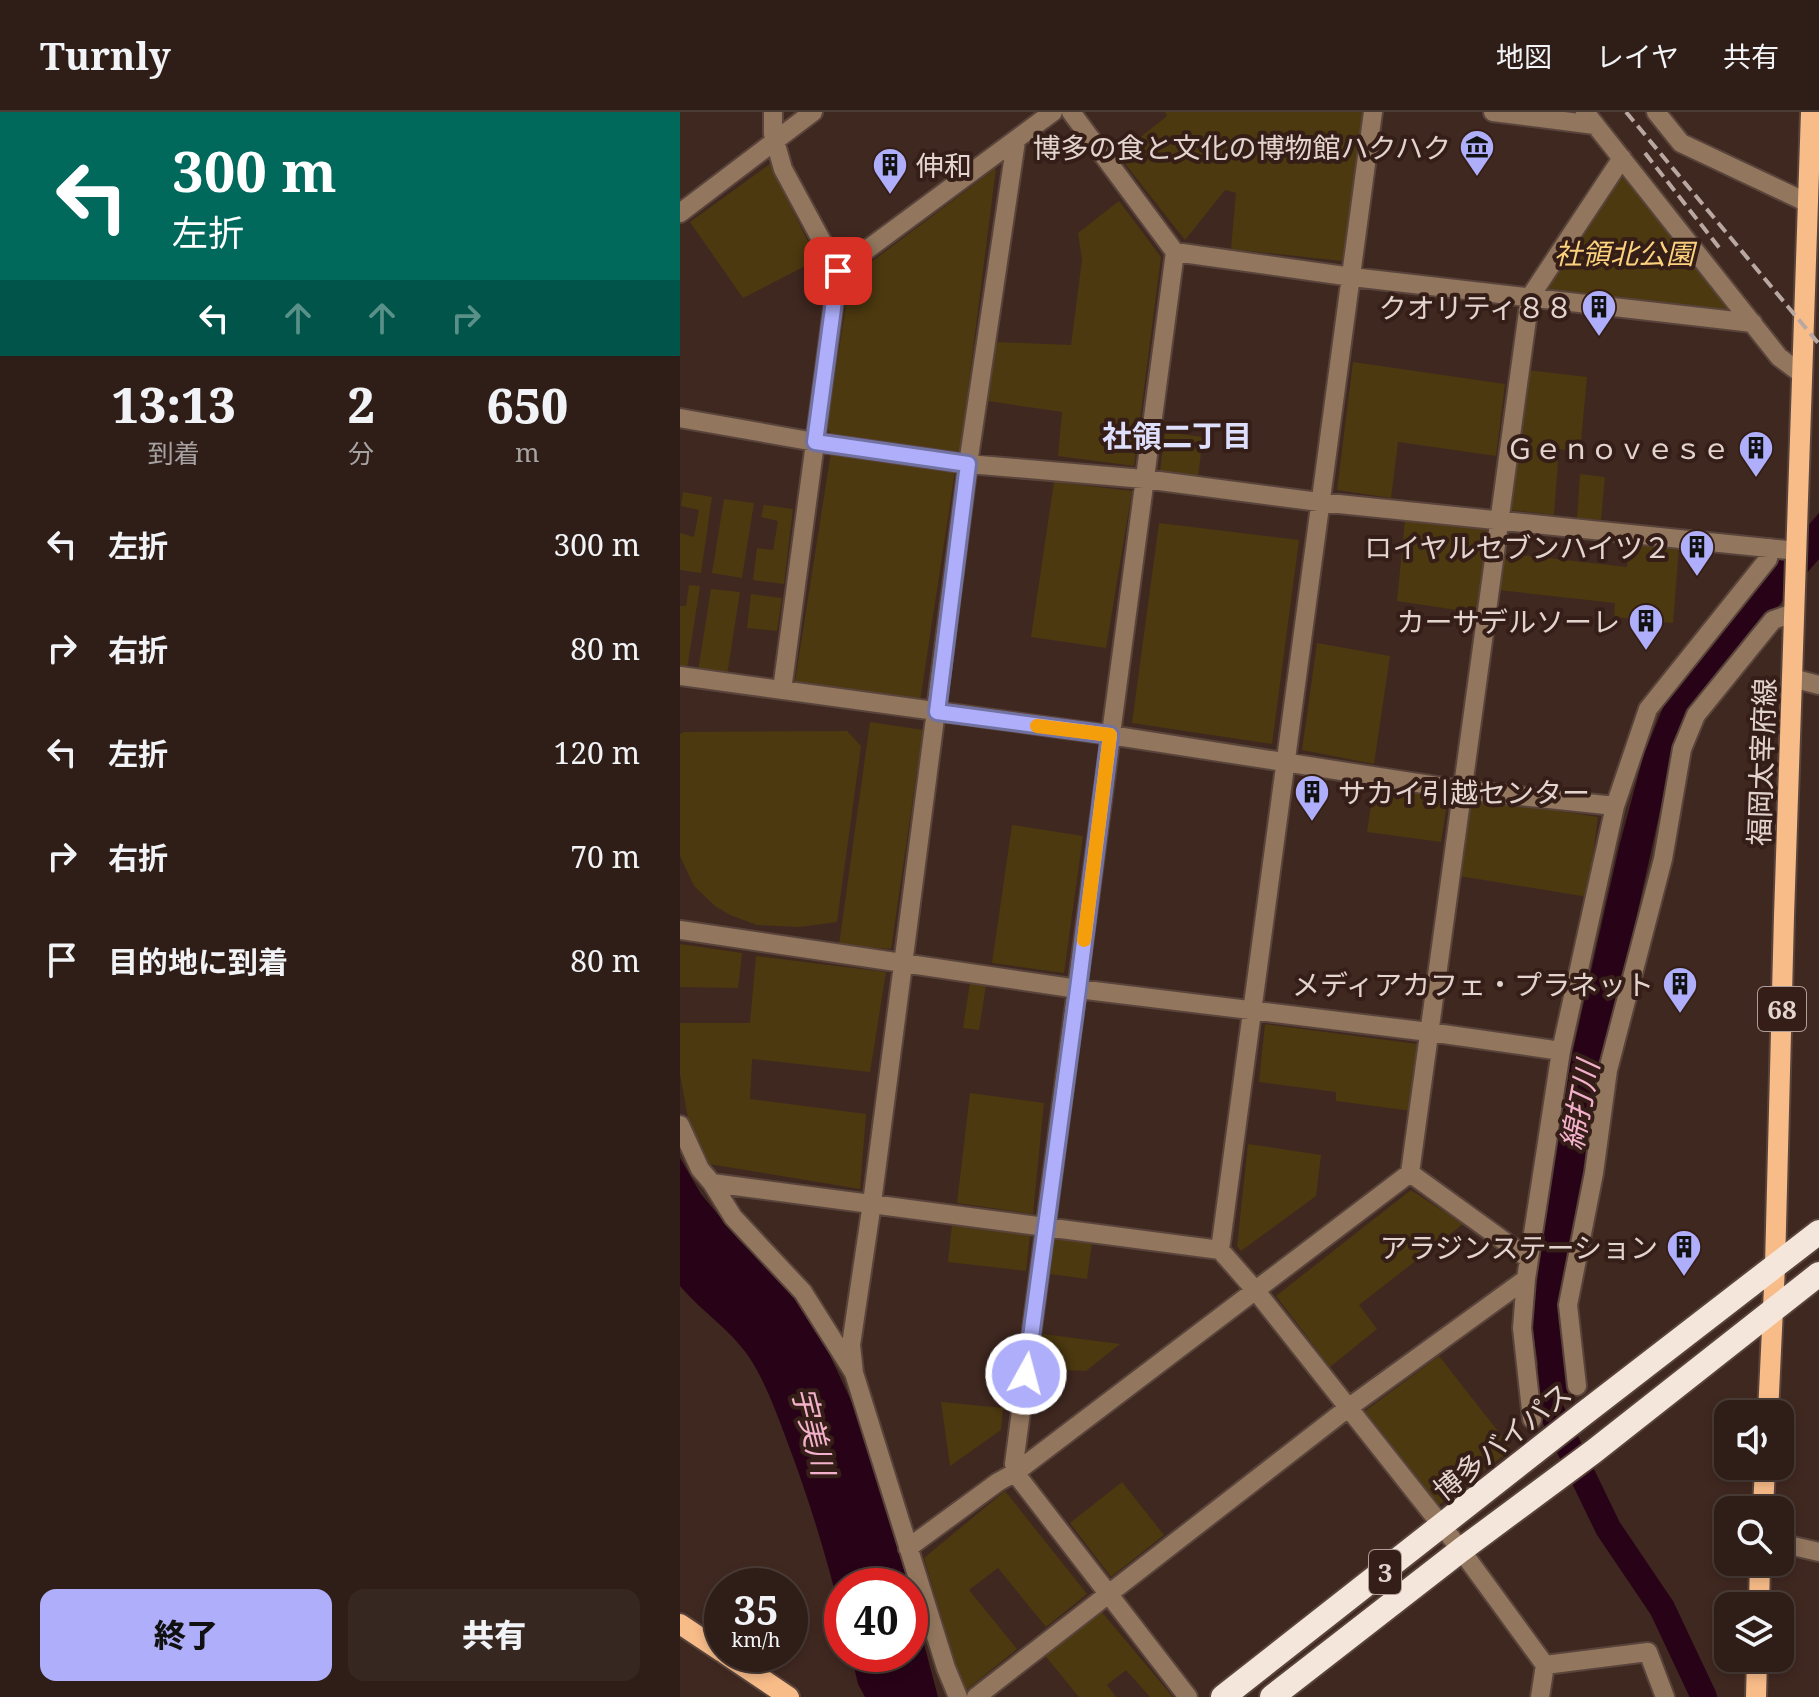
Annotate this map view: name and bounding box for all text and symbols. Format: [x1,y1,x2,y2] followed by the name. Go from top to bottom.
[40,29,171,81] text: Turnly
[1496,37,1552,75] text: 地図
[1596,37,1679,75] text: レイヤ
[1723,37,1779,75] text: 共有
[1032,128,1451,166] place label: 博多の食と文化の博物館ハクハク
[1458,128,1496,178] museum icon: 博多の食と文化の博物館ハクハク
[172,132,337,208] text: 300 m
[40,144,144,248] icon: left
[871,146,909,196] building icon: 伸和
[916,146,972,184] place label: 伸和
[172,208,244,257] text: 左折
[1554,234,1698,272] park label: 社領北公園
[804,237,872,305] pin
[816,249,860,293] icon: arrive
[1379,288,1573,326] place label: クオリティ８８
[1580,288,1618,338] building icon: クオリティ８８
[192,296,236,340] icon: left
[276,296,320,340] icon: ahead
[360,296,404,340] icon: ahead
[444,296,488,340] icon: right
[112,372,236,437] text: 13:13
[347,372,375,437] text: 2
[487,373,568,438] text: 650
[1102,415,1252,456] district label: 社領二丁目
[1506,429,1730,467] place label: Ｇｅｎｏｖｅｓｅ
[1737,429,1775,479] building icon: Ｇｅｎｏｖｅｓｅ
[515,434,540,470] text: m
[148,435,200,471] text: 到着
[348,435,374,471] text: 分
[40,522,84,566] icon: left
[554,524,640,565] text: 300 m
[108,525,168,566] text: 左折
[1364,528,1671,566] place label: ロイヤルセブンハイツ２
[1678,528,1716,578] building icon: ロイヤルセブンハイツ２
[1397,602,1620,640] place label: カーサデルソーレ
[1627,602,1665,652] building icon: カーサデルソーレ
[40,626,84,670] icon: right
[570,628,640,669] text: 80 m
[108,629,168,670] text: 右折
[1739,677,1783,847] street label: 福岡太宰府線
[40,730,84,774] icon: left
[554,732,640,773] text: 120 m
[108,733,168,774] text: 左折
[1293,773,1331,823] building icon: サカイ引越センター
[1338,773,1590,811] place label: サカイ引越センター
[40,834,84,878] icon: right
[570,836,640,877] text: 70 m
[108,837,168,878] text: 右折
[40,938,84,982] icon: arrive
[570,940,640,981] text: 80 m
[108,941,288,982] text: 目的地に到着
[1292,965,1654,1003] place label: メディアカフェ・プラネット
[1661,965,1699,1015] building icon: メディアカフェ・プラネット
[1758,987,1806,1031] road number: 68
[1550,1054,1608,1153] water label: 綿打川
[1380,1228,1658,1266] place label: アラジンステーション
[1665,1228,1703,1278] building icon: アラジンステーション
[984,1332,1068,1416] position arrow
[1425,1374,1579,1508] street label: 博多バイパス
[783,1382,846,1483] water label: 宇美川
[1714,1400,1794,1672] map controls
[1714,1400,1794,1480] button: sound
[1714,1496,1794,1576] button: search
[1369,1550,1401,1594] road number: 3
[824,1568,928,1672] speed limit sign: 40
[733,1582,779,1637] text: 35
[40,1589,332,1681] button: 終了
[348,1589,640,1681] button: 共有
[1714,1592,1794,1672] button: layers
[731,1626,781,1653] text: km/h

